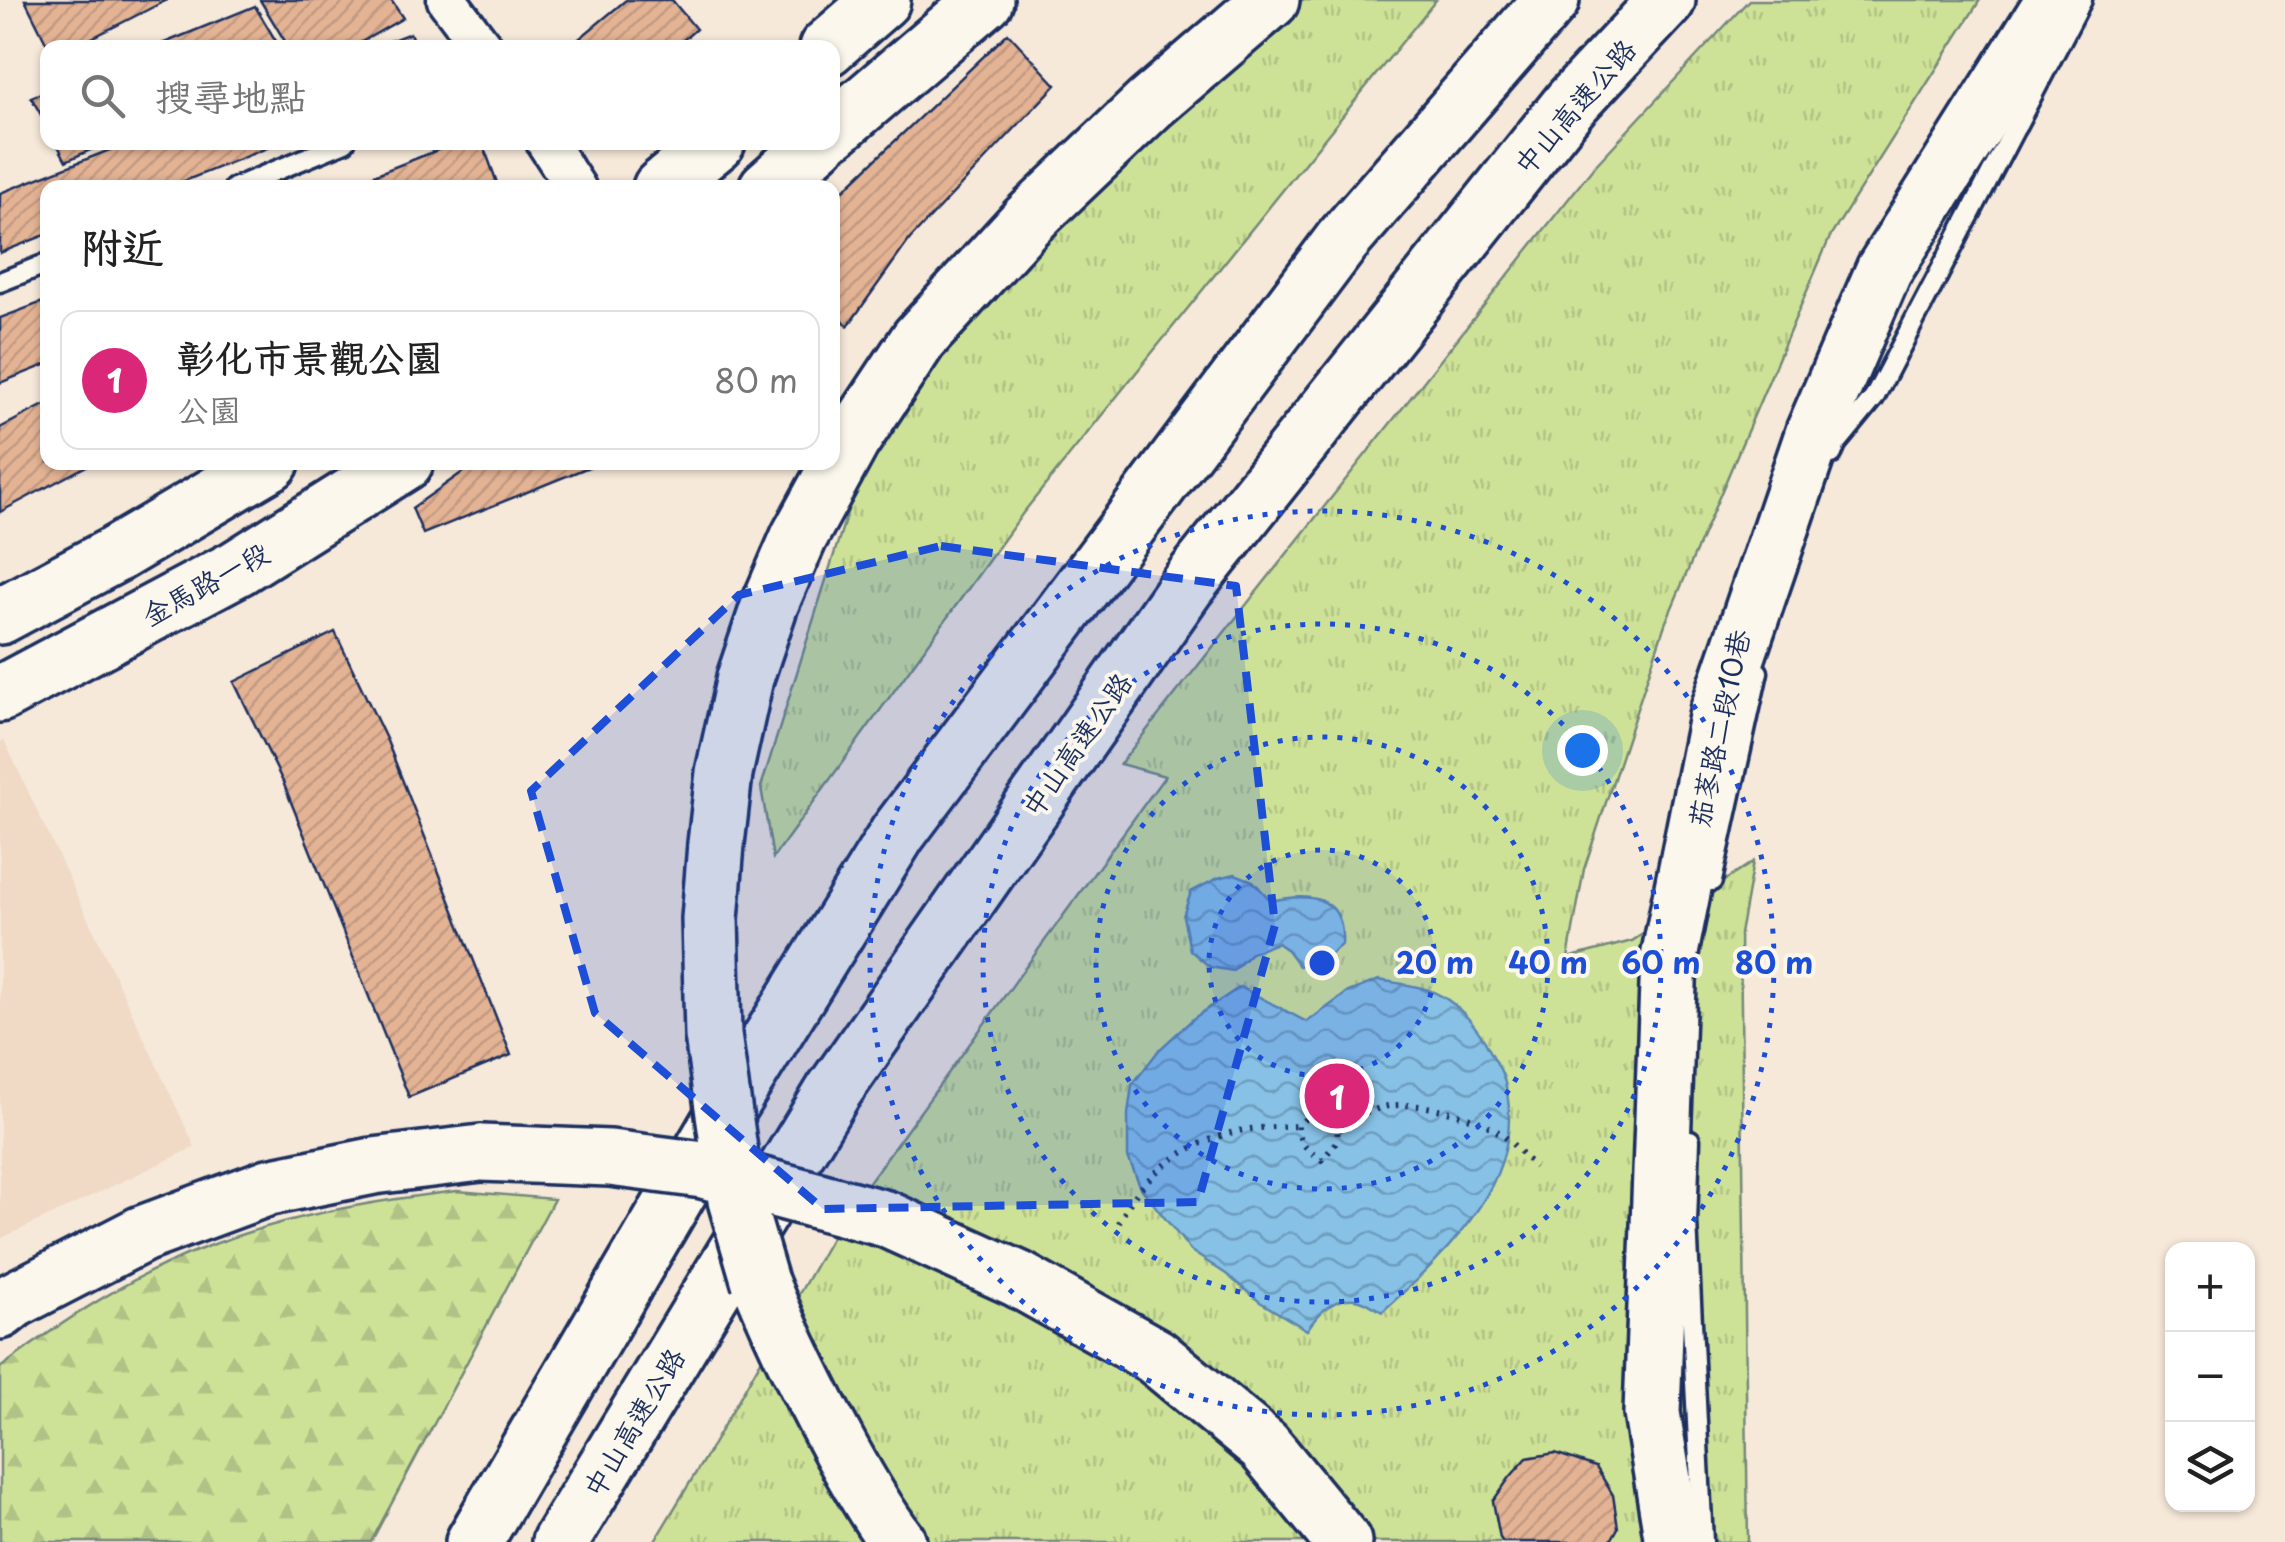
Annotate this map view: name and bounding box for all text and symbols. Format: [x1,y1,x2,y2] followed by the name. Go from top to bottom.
[1503,28,1645,184] street label: 中山高速公路
[40,40,840,150] search box
[155,67,307,124] text: 搜尋地點
[75,68,130,123] icon: search
[80,214,164,277] text: 附近
[177,328,443,385] text: 彰化市景觀公園
[107,356,122,404] text: 1
[714,356,798,404] text: 80 m
[177,385,241,433] text: 公園
[133,530,277,636] street label: 金馬路一段
[1676,624,1760,831] street label: 茄苳路二段10巷
[1010,663,1142,825] street label: 中山高速公路
[1557,725,1608,776] your location
[1396,939,1474,984] text: 20 m
[1508,939,1588,984] text: 40 m
[1621,939,1701,984] text: 60 m
[1735,939,1813,984] text: 80 m
[1304,945,1340,981] centre of rings
[1304,1058,1370,1134] pin: 1
[2165,1242,2255,1512] map controls
[2165,1242,2255,1332] button: +
[2165,1332,2255,1422] button: −
[571,1339,695,1505] street label: 中山高速公路
[2165,1422,2255,1512] button: layers

